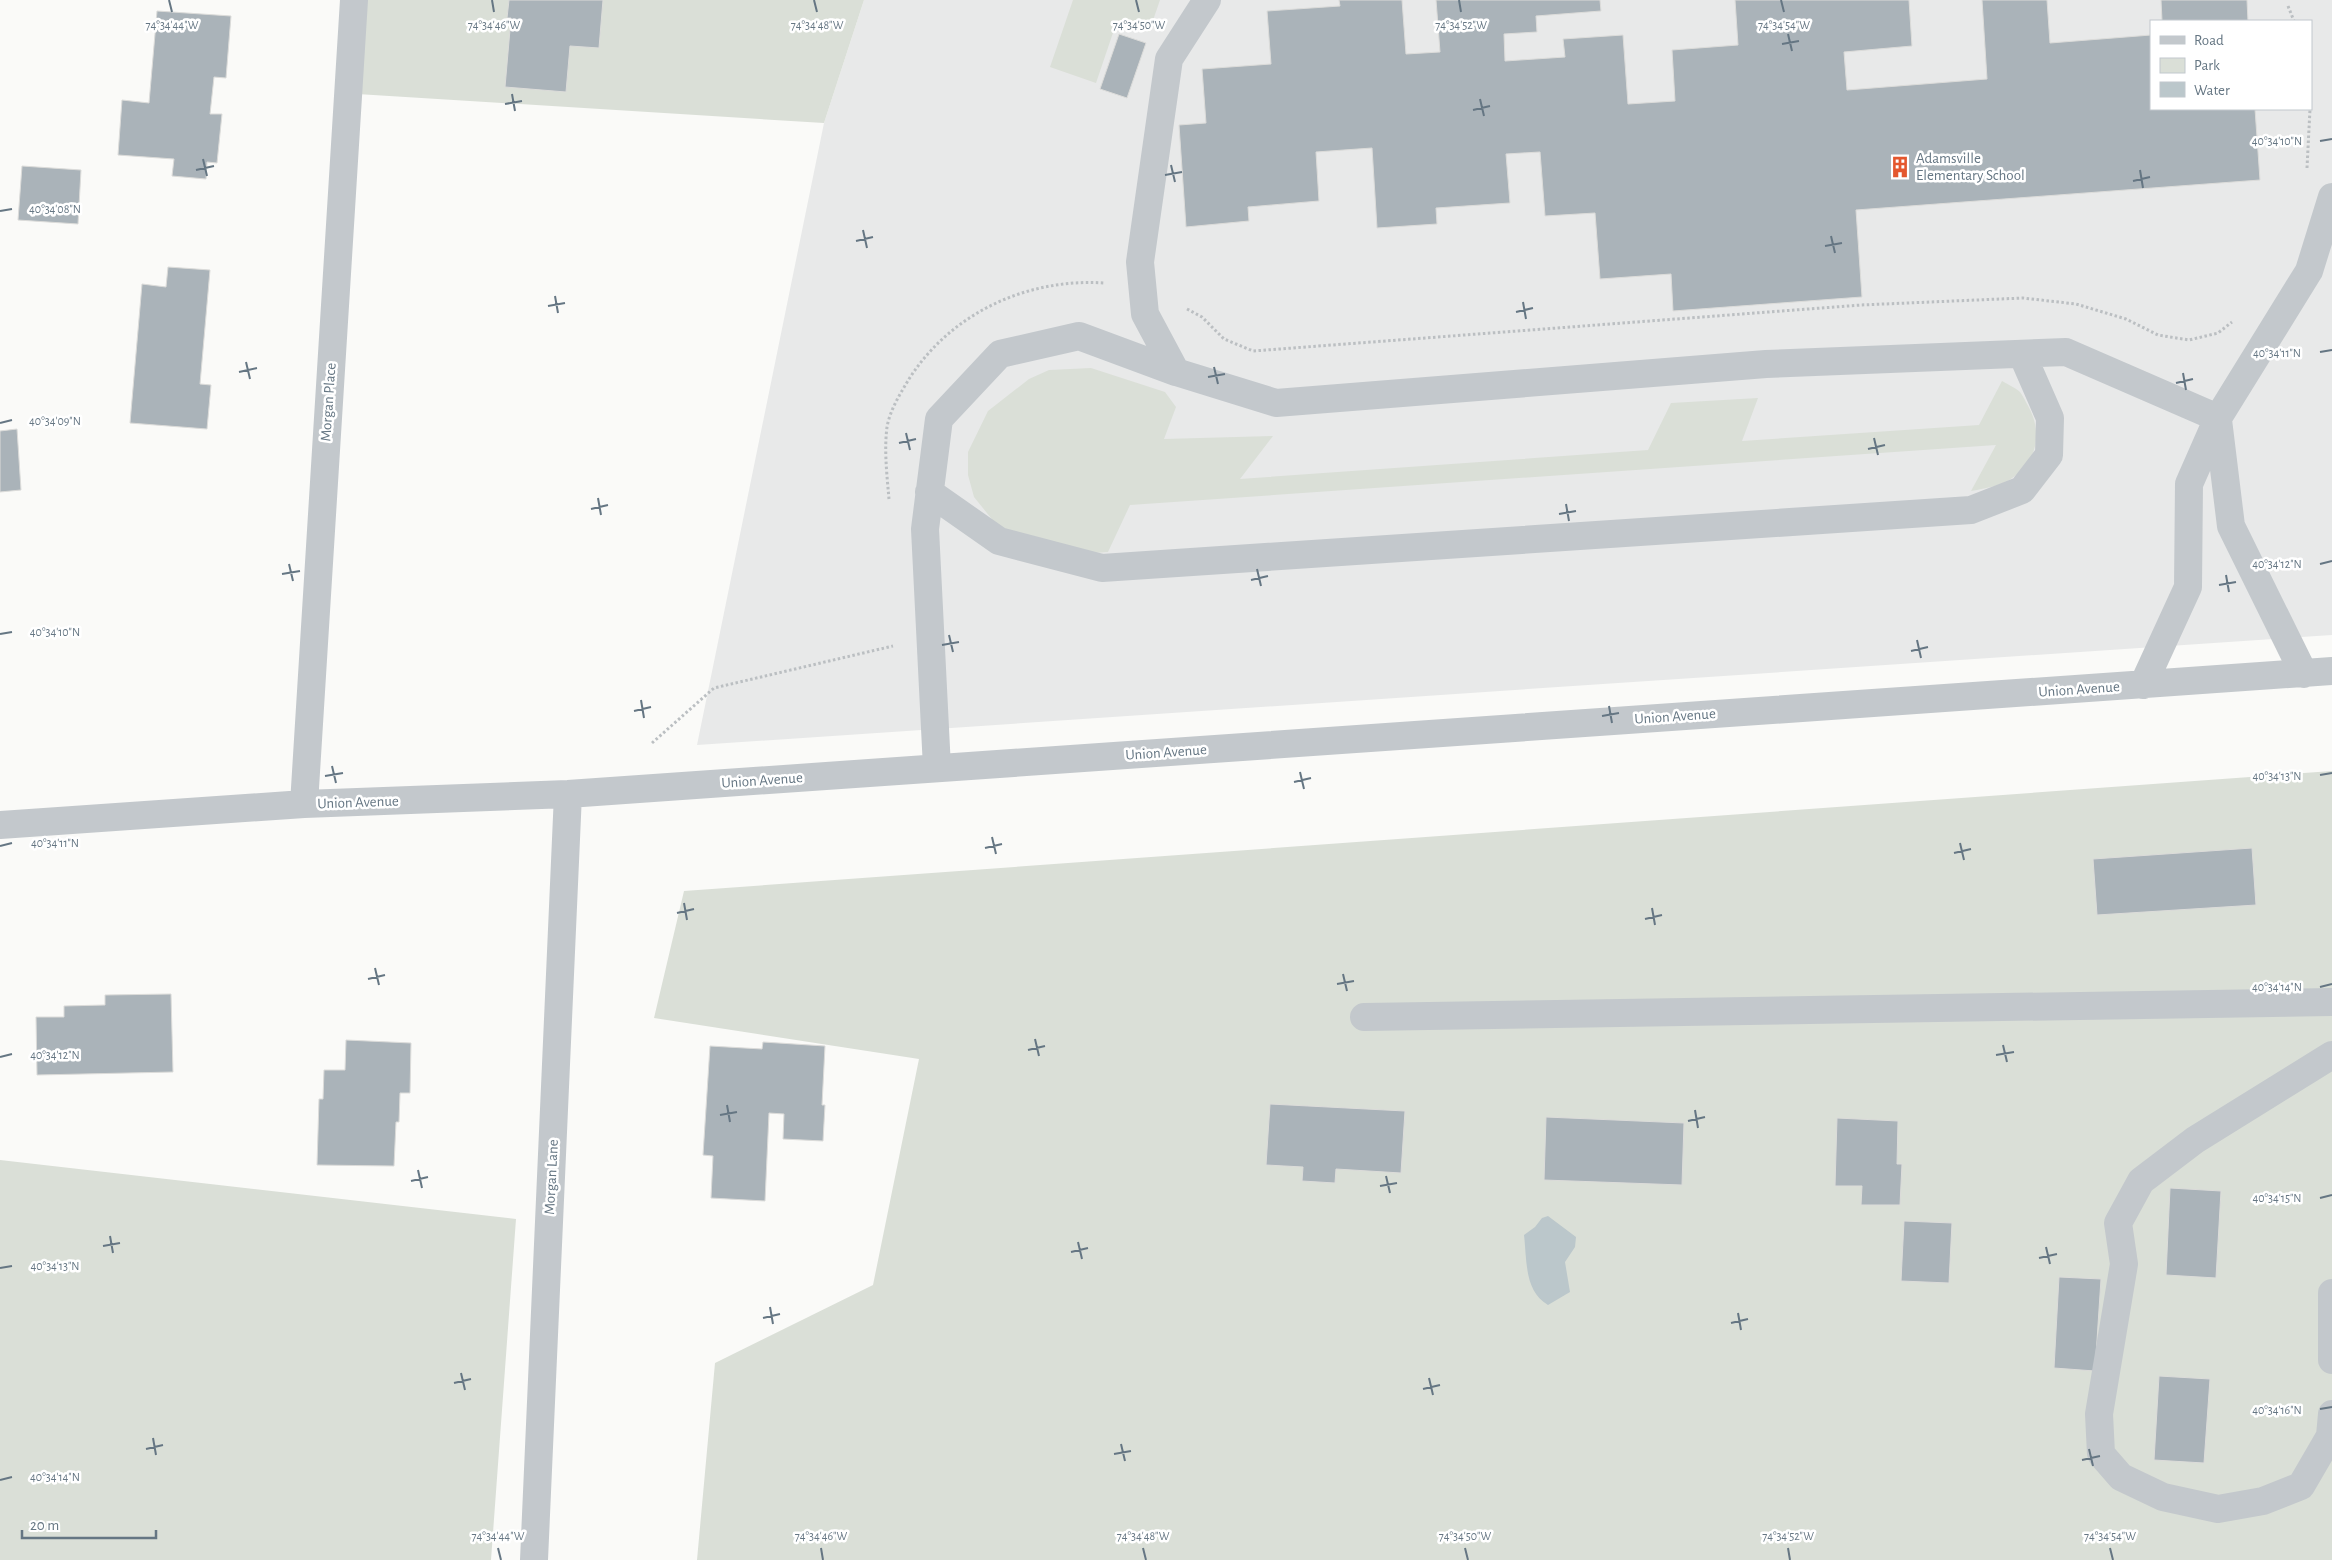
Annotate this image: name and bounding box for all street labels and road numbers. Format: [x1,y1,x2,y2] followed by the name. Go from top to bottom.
[318,362,339,442] street label: Morgan Place
[2038,679,2120,700] street label: Union Avenue
[1634,706,1716,727] street label: Union Avenue
[1125,742,1207,763] street label: Union Avenue
[721,770,803,791] street label: Union Avenue
[317,794,399,811] street label: Union Avenue
[542,1139,561,1215] street label: Morgan Lane

